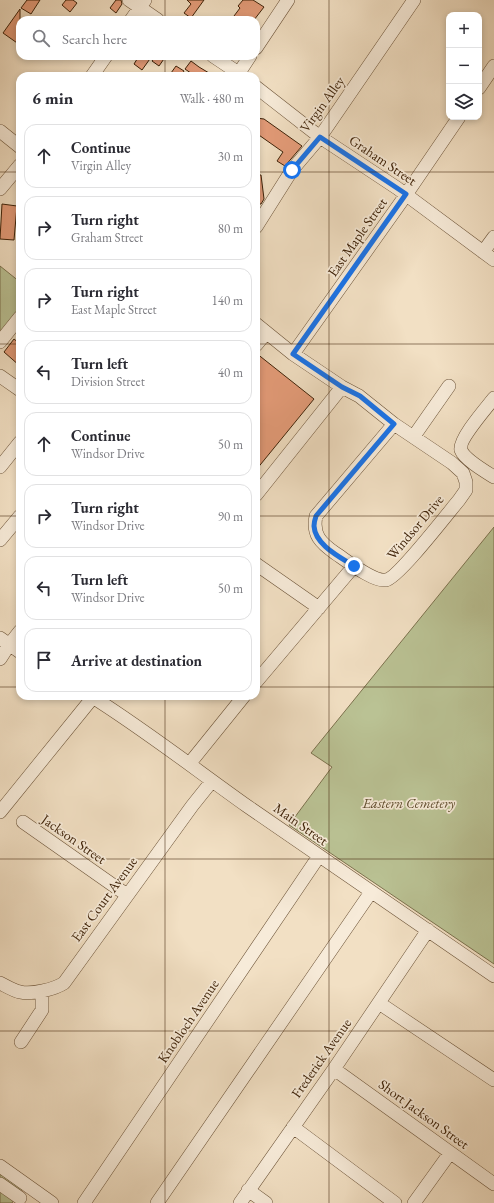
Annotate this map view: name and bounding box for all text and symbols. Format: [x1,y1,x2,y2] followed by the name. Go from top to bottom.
[446,12,482,120] map controls
[446,12,482,48] button: +
[16,16,260,60] search box
[30,27,52,49] icon: search
[62,29,127,48] text: Search here
[446,48,482,84] button: −
[296,72,349,136] street label: Virgin Alley
[446,84,482,120] button: layers
[32,87,73,109] text: 6 min
[180,90,244,107] text: Walk · 480 m
[346,131,421,190] street label: Graham Street
[71,138,131,157] text: Continue
[33,145,55,167] icon: ahead
[218,148,243,165] text: 30 m
[71,157,131,174] text: Virgin Alley
[283,161,301,179] route start
[323,194,391,280] street label: East Maple Street
[71,210,139,229] text: Turn right
[33,217,55,239] icon: right
[218,220,243,237] text: 80 m
[71,229,143,246] text: Graham Street
[71,282,139,301] text: Turn right
[33,289,55,311] icon: right
[212,292,243,309] text: 140 m
[71,301,157,318] text: East Maple Street
[71,354,128,373] text: Turn left
[33,361,55,383] icon: left
[218,364,243,381] text: 40 m
[71,373,145,390] text: Division Street
[71,426,131,445] text: Continue
[33,433,55,455] icon: ahead
[218,436,243,453] text: 50 m
[71,445,145,462] text: Windsor Drive
[383,490,448,563] street label: Windsor Drive
[71,498,139,517] text: Turn right
[33,505,55,527] icon: right
[218,508,243,525] text: 90 m
[71,517,145,534] text: Windsor Drive
[345,557,363,575] route end
[71,570,128,589] text: Turn left
[33,577,55,599] icon: left
[218,580,243,597] text: 50 m
[71,589,145,606] text: Windsor Drive
[33,649,55,671] icon: arrive
[71,651,202,670] text: Arrive at destination
[362,794,456,812] park label: Eastern Cemetery
[270,799,332,850] street label: Main Street
[37,810,110,868] street label: Jackson Street
[67,852,141,945] street label: East Court Avenue
[153,975,223,1066] street label: Knobloch Avenue
[287,1014,355,1101] street label: Frederick Avenue
[375,1075,473,1153] street label: Short Jackson Street

